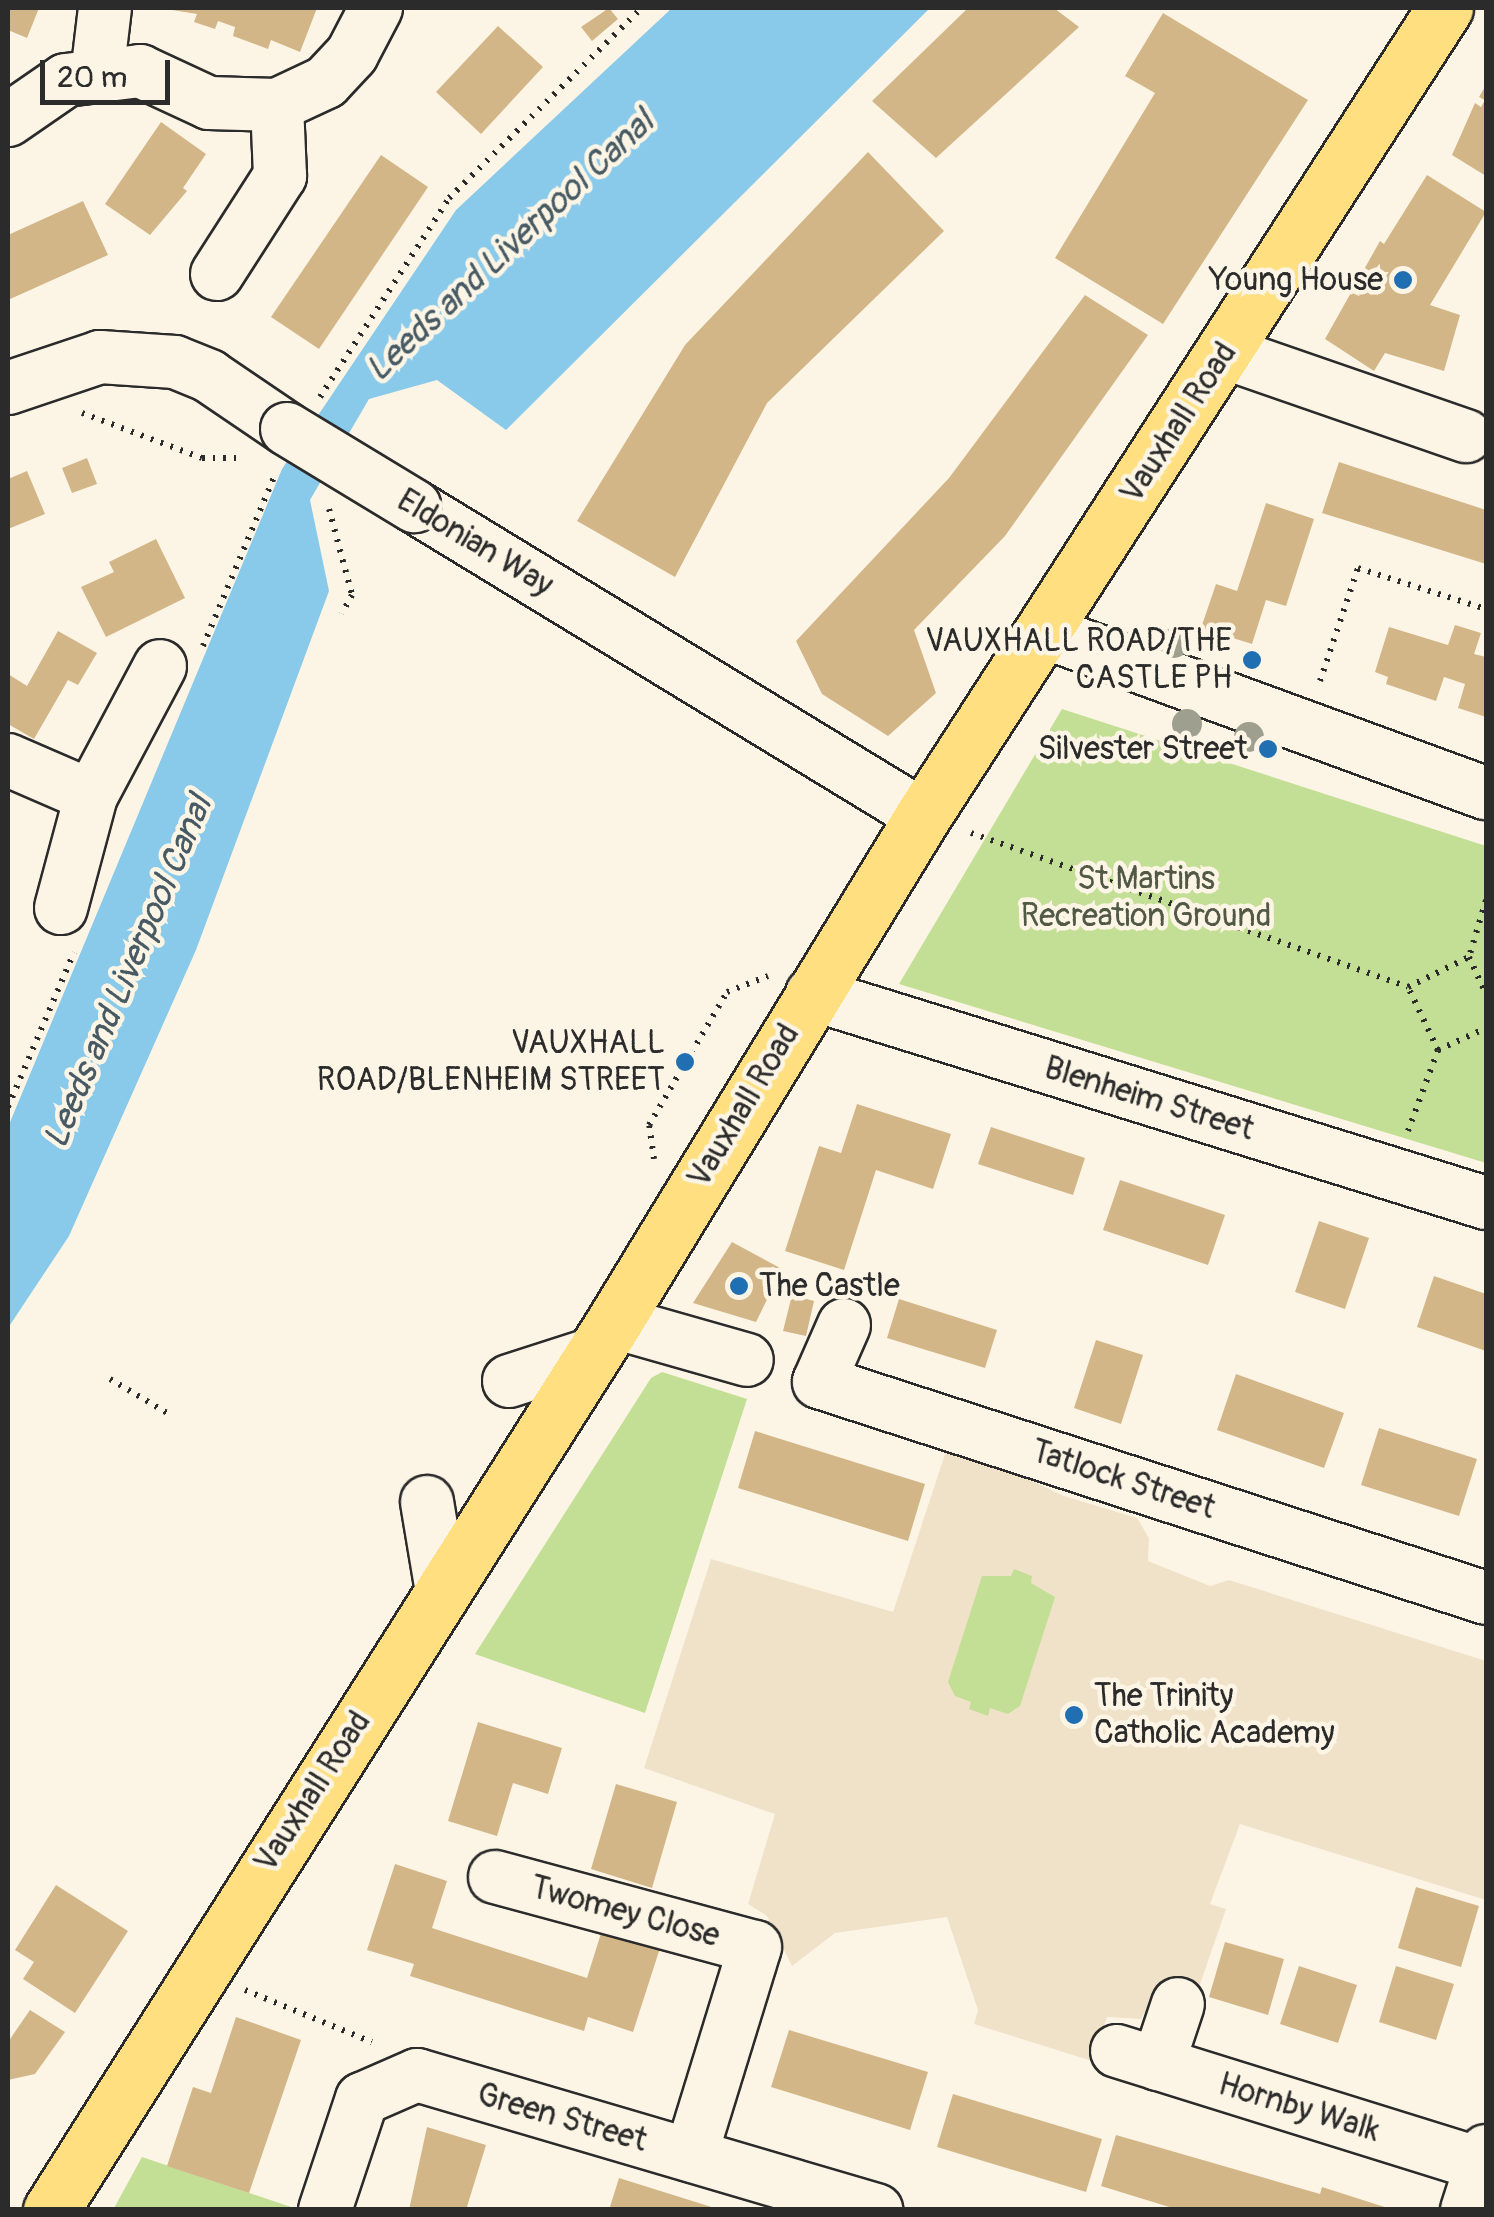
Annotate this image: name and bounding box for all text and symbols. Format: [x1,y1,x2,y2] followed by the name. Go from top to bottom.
[45,40,175,102] scale bar
[57,59,127,96] text: 20 m
[357,102,663,390] water label: Leeds and Liverpool Canal
[1209,261,1383,299] place label: Young House
[1392,269,1414,291] marker: Young House
[1113,335,1245,511] street label: Vauxhall Road
[390,482,560,604] street label: Eldonian Way
[925,623,1232,698] place label: VAUXHALL ROAD/THE CASTLE PH
[1241,649,1263,671] marker: VAUXHALL ROAD/THE CASTLE PH
[1038,730,1248,768] place label: Silvester Street
[1257,738,1279,760] marker: Silvester Street
[35,790,221,1154] water label: Leeds and Liverpool Canal
[1021,861,1271,936] park label: St Martins Recreation Ground
[680,1017,808,1195] street label: Vauxhall Road
[317,1025,665,1100] place label: VAUXHALL ROAD/BLENHEIM STREET
[1040,1049,1258,1149] street label: Blenheim Street
[674,1051,696,1073] marker: VAUXHALL ROAD/BLENHEIM STREET
[759,1267,900,1305] place label: The Castle
[728,1275,750,1297] marker: The Castle
[1026,1432,1220,1528] street label: Tatlock Street
[1094,1678,1335,1753] place label: The Trinity Catholic Academy
[247,1704,379,1880] street label: Vauxhall Road
[1063,1704,1085,1726] marker: The Trinity Catholic Academy
[526,1868,724,1956] street label: Twomey Close
[1214,2065,1384,2151] street label: Hornby Walk
[473,2075,651,2161] street label: Green Street

